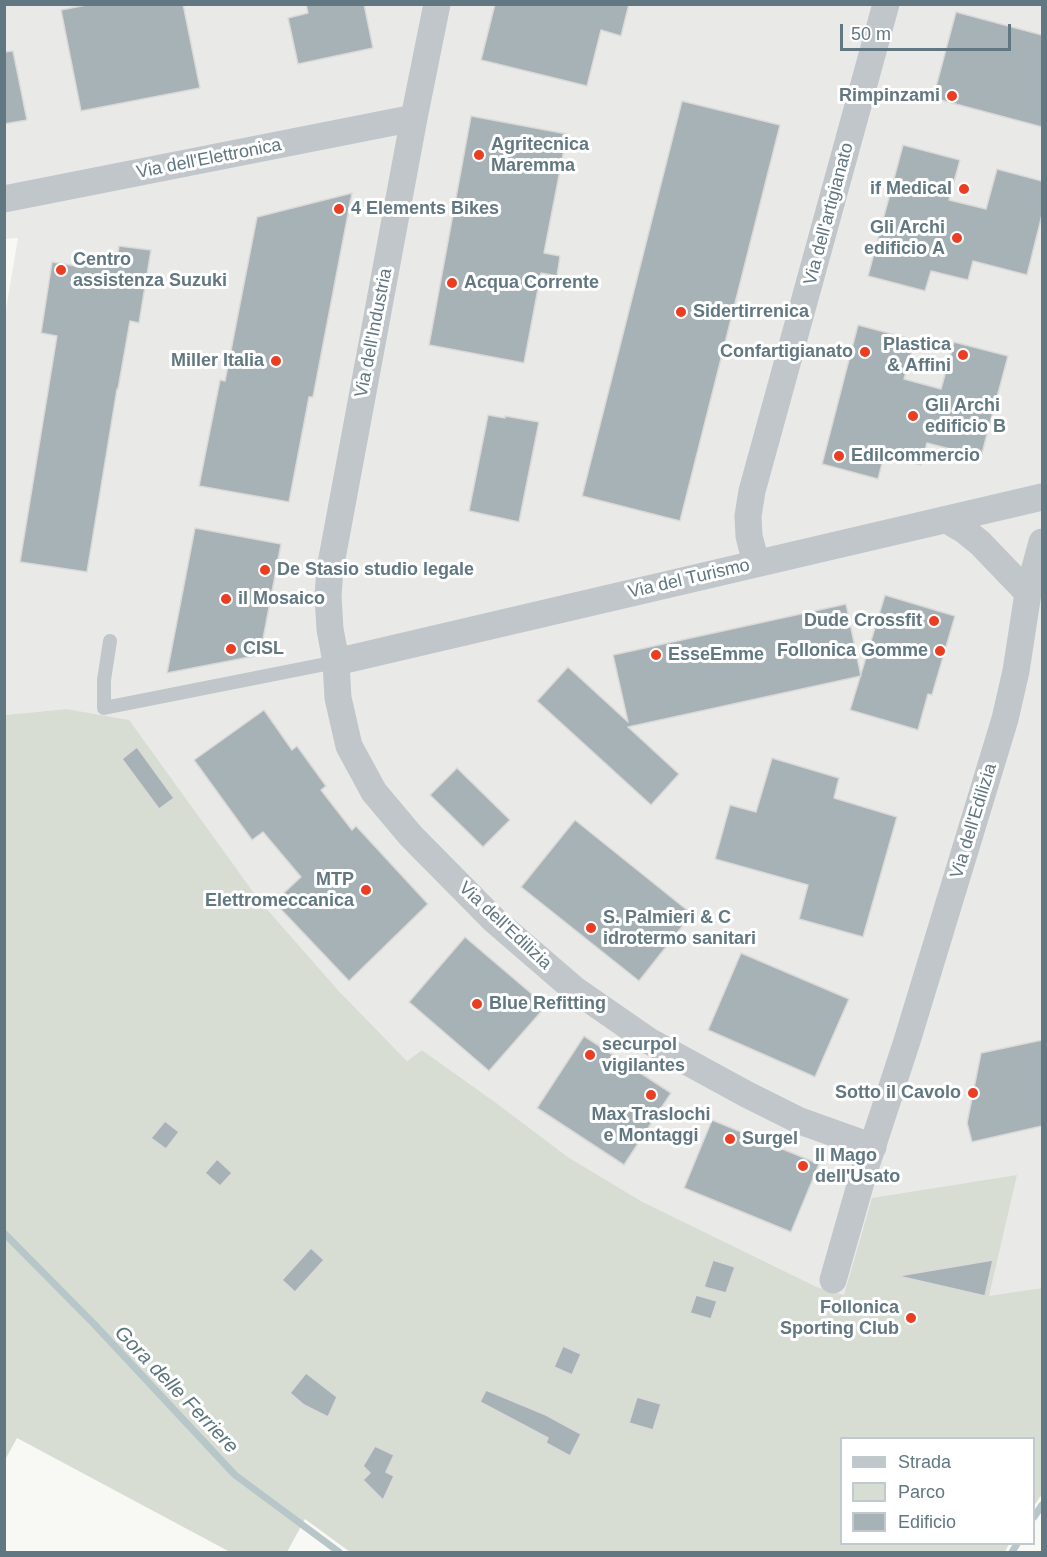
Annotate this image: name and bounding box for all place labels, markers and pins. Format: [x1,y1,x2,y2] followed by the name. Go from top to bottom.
[839,85,940,107] place label: Rimpinzami
[945,89,959,103] marker: Rimpinzami
[491,134,589,176] place label: Agritecnica Maremma
[472,148,486,162] marker: Agritecnica Maremma
[870,178,952,200] place label: if Medical
[957,182,971,196] marker: if Medical
[351,198,499,220] place label: 4 Elements Bikes
[332,202,346,216] marker: 4 Elements Bikes
[864,217,945,260] place label: Gli Archi edificio A
[950,231,964,245] marker: Gli Archi edificio A
[73,249,227,292] place label: Centro assistenza Suzuki
[54,263,68,277] marker: Centro assistenza Suzuki
[464,272,599,294] place label: Acqua Corrente
[445,276,459,290] marker: Acqua Corrente
[693,301,809,323] place label: Sidertirrenica
[674,305,688,319] marker: Sidertirrenica
[883,334,951,376] place label: Plastica & Affini
[720,341,853,363] place label: Confartigianato
[858,345,872,359] marker: Confartigianato
[956,348,970,362] marker: Plastica & Affini
[171,350,264,372] place label: Miller Italia
[269,354,283,368] marker: Miller Italia
[925,395,1006,438] place label: Gli Archi edificio B
[906,409,920,423] marker: Gli Archi edificio B
[851,445,980,467] place label: Edilcommercio
[832,449,846,463] marker: Edilcommercio
[277,559,474,581] place label: De Stasio studio legale
[258,563,272,577] marker: De Stasio studio legale
[238,588,325,610] place label: il Mosaico
[219,592,233,606] marker: il Mosaico
[804,610,922,632] place label: Dude Crossfit
[927,614,941,628] marker: Dude Crossfit
[243,638,284,660] place label: CISL
[777,640,928,662] place label: Follonica Gomme
[224,642,238,656] marker: CISL
[668,644,764,666] place label: EsseEmme
[933,644,947,658] marker: Follonica Gomme
[649,648,663,662] marker: EsseEmme
[205,869,354,912] place label: MTP Elettromeccanica
[359,883,373,897] marker: MTP Elettromeccanica
[603,907,756,950] place label: S. Palmieri & C idrotermo sanitari
[584,921,598,935] marker: S. Palmieri & C idrotermo sanitari
[489,993,606,1015] place label: Blue Refitting
[470,997,484,1011] marker: Blue Refitting
[602,1034,685,1076] place label: securpol vigilantes
[583,1048,597,1062] marker: securpol vigilantes
[835,1082,961,1104] place label: Sotto il Cavolo
[966,1086,980,1100] marker: Sotto il Cavolo
[644,1088,658,1102] marker: Max Traslochi e Montaggi
[591,1104,711,1146] place label: Max Traslochi e Montaggi
[742,1128,798,1150] place label: Surgel
[723,1132,737,1146] marker: Surgel
[815,1145,900,1188] place label: Il Mago dell'Usato
[796,1159,810,1173] marker: Il Mago dell'Usato
[780,1297,899,1340] place label: Follonica Sporting Club
[904,1311,918,1325] marker: Follonica Sporting Club

